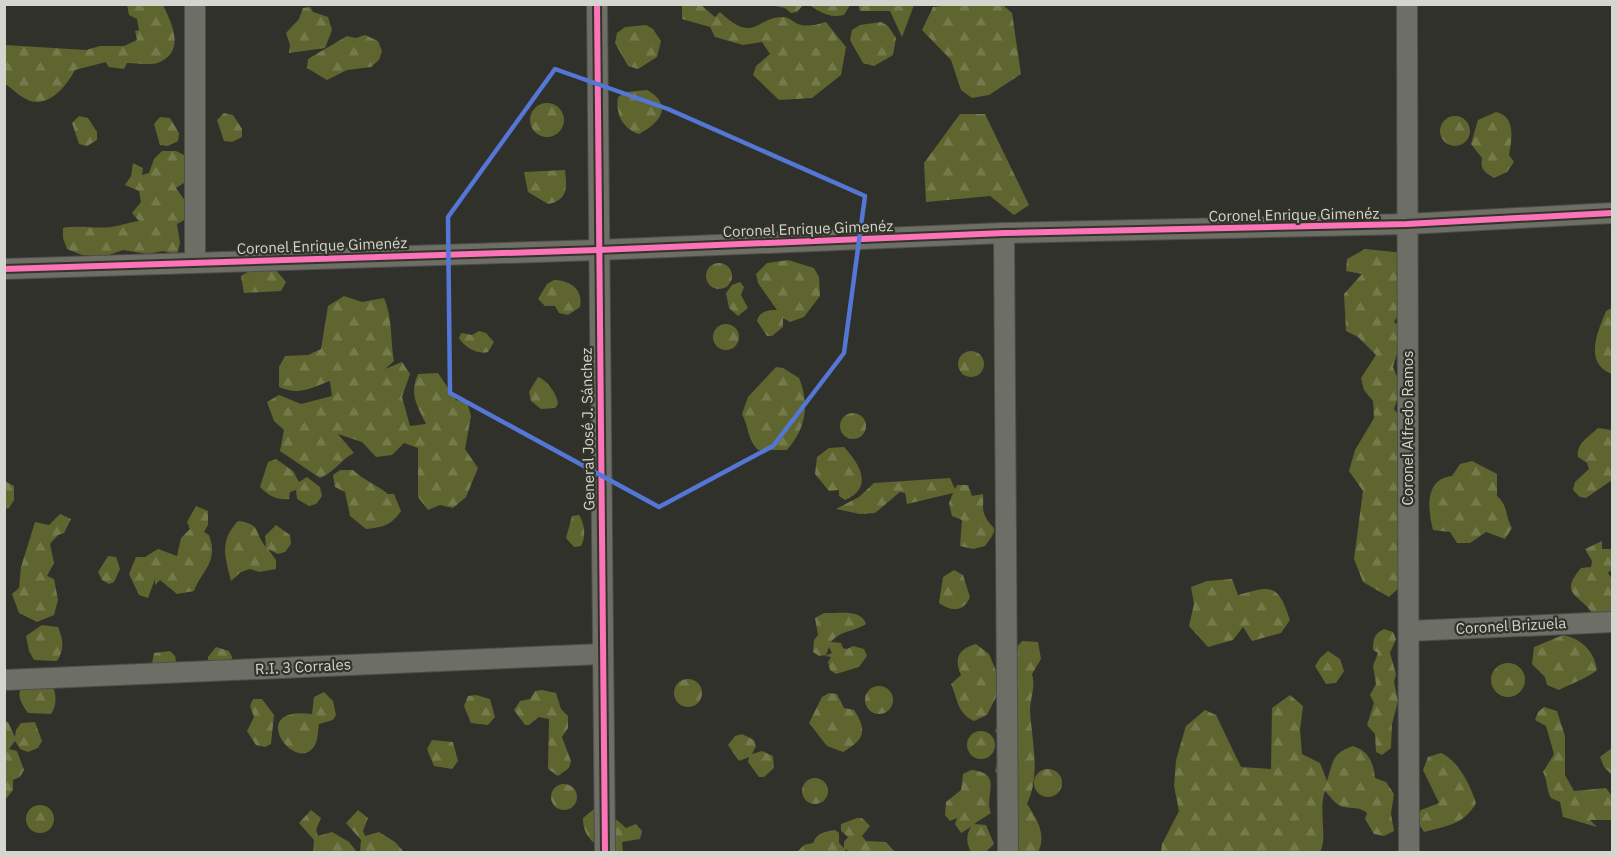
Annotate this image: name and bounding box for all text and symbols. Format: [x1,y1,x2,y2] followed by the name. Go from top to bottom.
[1209,204,1379,225] street label: Coronel Enrique Gimenéz
[722,216,894,241] street label: Coronel Enrique Gimenéz
[236,233,408,258] street label: Coronel Enrique Gimenéz
[577,347,598,511] street label: General José J. Sánchez
[1398,350,1417,506] street label: Coronel Alfredo Ramos
[1455,613,1567,638] street label: Coronel Brizuela
[254,654,351,679] street label: R.I. 3 Corrales

